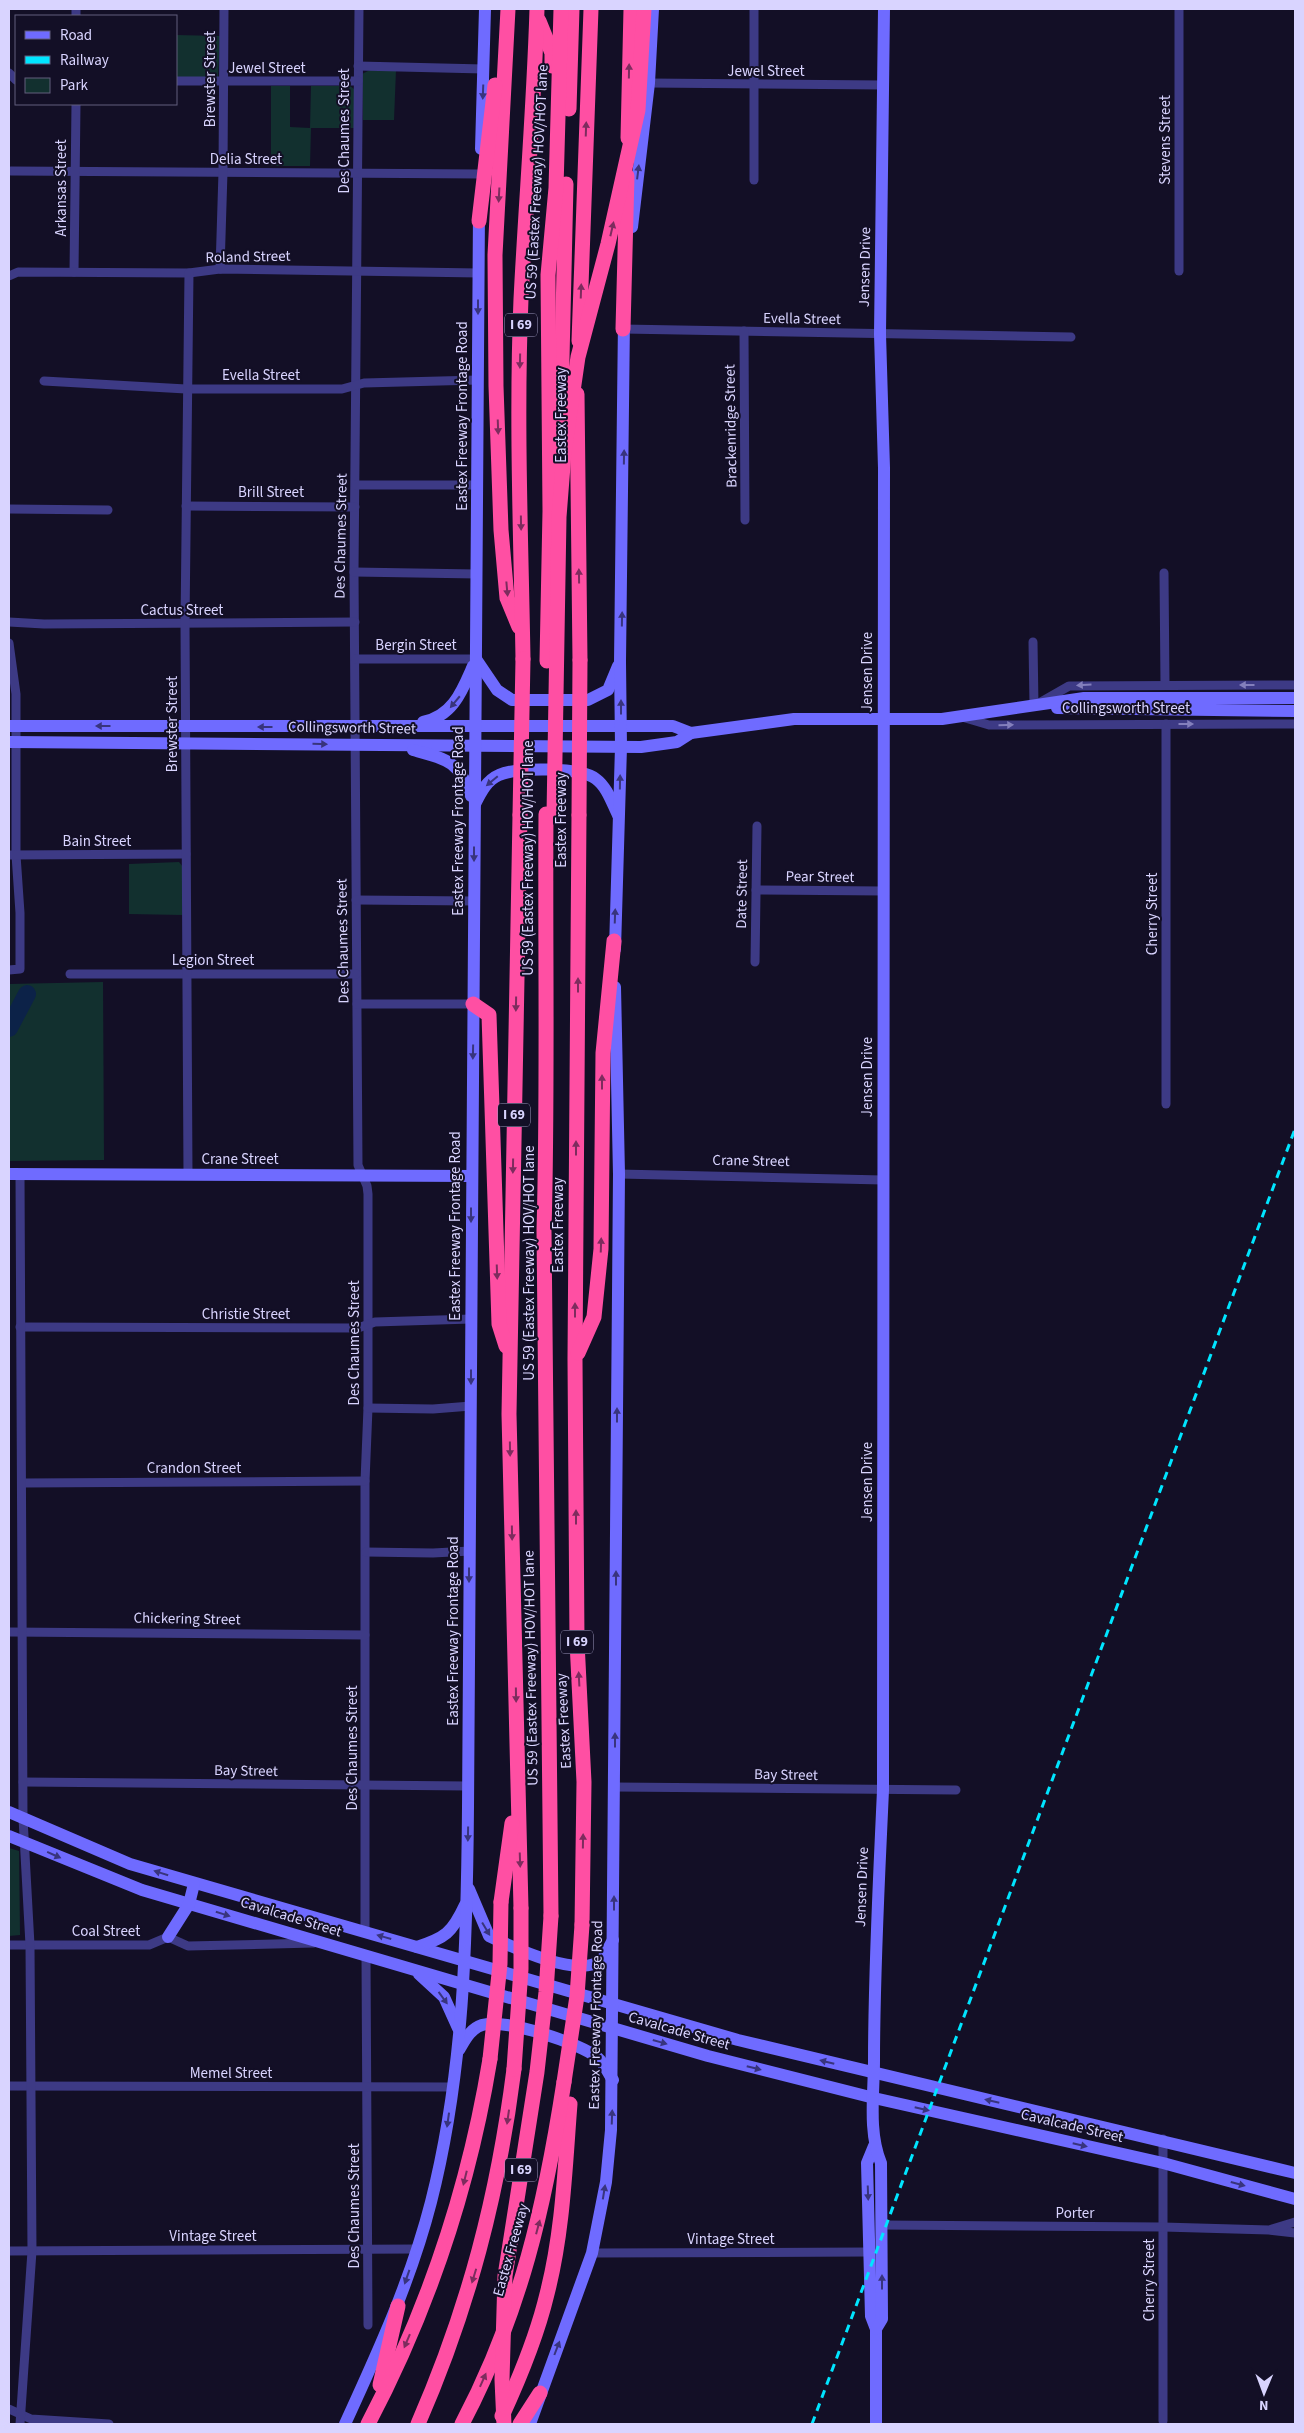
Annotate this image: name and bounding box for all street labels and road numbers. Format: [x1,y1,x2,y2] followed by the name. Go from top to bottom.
[200,31,221,127] street label: Brewster Street
[228,58,306,79] street label: Jewel Street
[727,61,805,82] street label: Jewel Street
[520,64,554,300] street label: US 59 (Eastex Freeway) HOV/HOT lane
[334,68,355,194] street label: Des Chaumes Street
[1155,95,1176,185] street label: Stevens Street
[51,139,72,237] street label: Arkansas Street
[210,149,282,170] street label: Delia Street
[854,227,876,307] street label: Jensen Drive
[205,246,291,268] street label: Roland Street
[763,308,841,330] street label: Evella Street
[505,314,537,336] road number: I 69
[452,321,473,511] street label: Eastex Freeway Frontage Road
[719,364,743,488] street label: Brackenridge Street
[222,365,300,386] street label: Evella Street
[551,367,572,463] street label: Eastex Freeway
[329,473,353,599] street label: Des Chaumes Street
[238,482,304,503] street label: Brill Street
[141,600,223,621] street label: Cactus Street
[857,632,878,712] street label: Jensen Drive
[375,635,457,656] street label: Bergin Street
[162,676,183,772] street label: Brewster Street
[1062,698,1190,719] street label: Collingsworth Street
[288,716,416,740] street label: Collingsworth Street
[448,726,469,916] street label: Eastex Freeway Frontage Road
[518,740,539,976] street label: US 59 (Eastex Freeway) HOV/HOT lane
[551,772,572,868] street label: Eastex Freeway
[63,831,131,852] street label: Bain Street
[731,859,753,929] street label: Date Street
[785,866,855,888] street label: Pear Street
[1142,873,1163,955] street label: Cherry Street
[331,878,355,1004] street label: Des Chaumes Street
[172,950,254,971] street label: Legion Street
[857,1037,878,1117] street label: Jensen Drive
[498,1104,530,1126] road number: I 69
[445,1131,466,1321] street label: Eastex Freeway Frontage Road
[519,1145,540,1381] street label: US 59 (Eastex Freeway) HOV/HOT lane
[201,1149,279,1170] street label: Crane Street
[712,1150,790,1172] street label: Crane Street
[548,1177,569,1273] street label: Eastex Freeway
[344,1280,365,1406] street label: Des Chaumes Street
[202,1304,290,1325] street label: Christie Street
[857,1442,878,1522] street label: Jensen Drive
[147,1458,241,1479] street label: Crandon Street
[443,1536,464,1726] street label: Eastex Freeway Frontage Road
[518,1550,544,1786] street label: US 59 (Eastex Freeway) HOV/HOT lane
[133,1608,241,1630] street label: Chickering Street
[561,1630,593,1654] road number: I 69
[551,1673,577,1769] street label: Eastex Freeway
[342,1685,363,1811] street label: Des Chaumes Street
[214,1760,278,1782] street label: Bay Street
[754,1764,818,1786] street label: Bay Street
[850,1847,874,1927] street label: Jensen Drive
[238,1892,344,1942] street label: Cavalcade Street
[584,1920,608,2110] street label: Eastex Freeway Frontage Road
[72,1921,140,1942] street label: Coal Street
[626,2006,732,2056] street label: Cavalcade Street
[190,2063,272,2084] street label: Memel Street
[1019,2104,1125,2148] street label: Cavalcade Street
[344,2143,365,2269] street label: Des Chaumes Street
[505,2158,537,2182] road number: I 69
[488,2201,534,2299] street label: Eastex Freeway
[1056,2203,1095,2224] street label: Porter
[169,2226,257,2247] street label: Vintage Street
[687,2229,775,2250] street label: Vintage Street
[1139,2239,1160,2321] street label: Cherry Street

